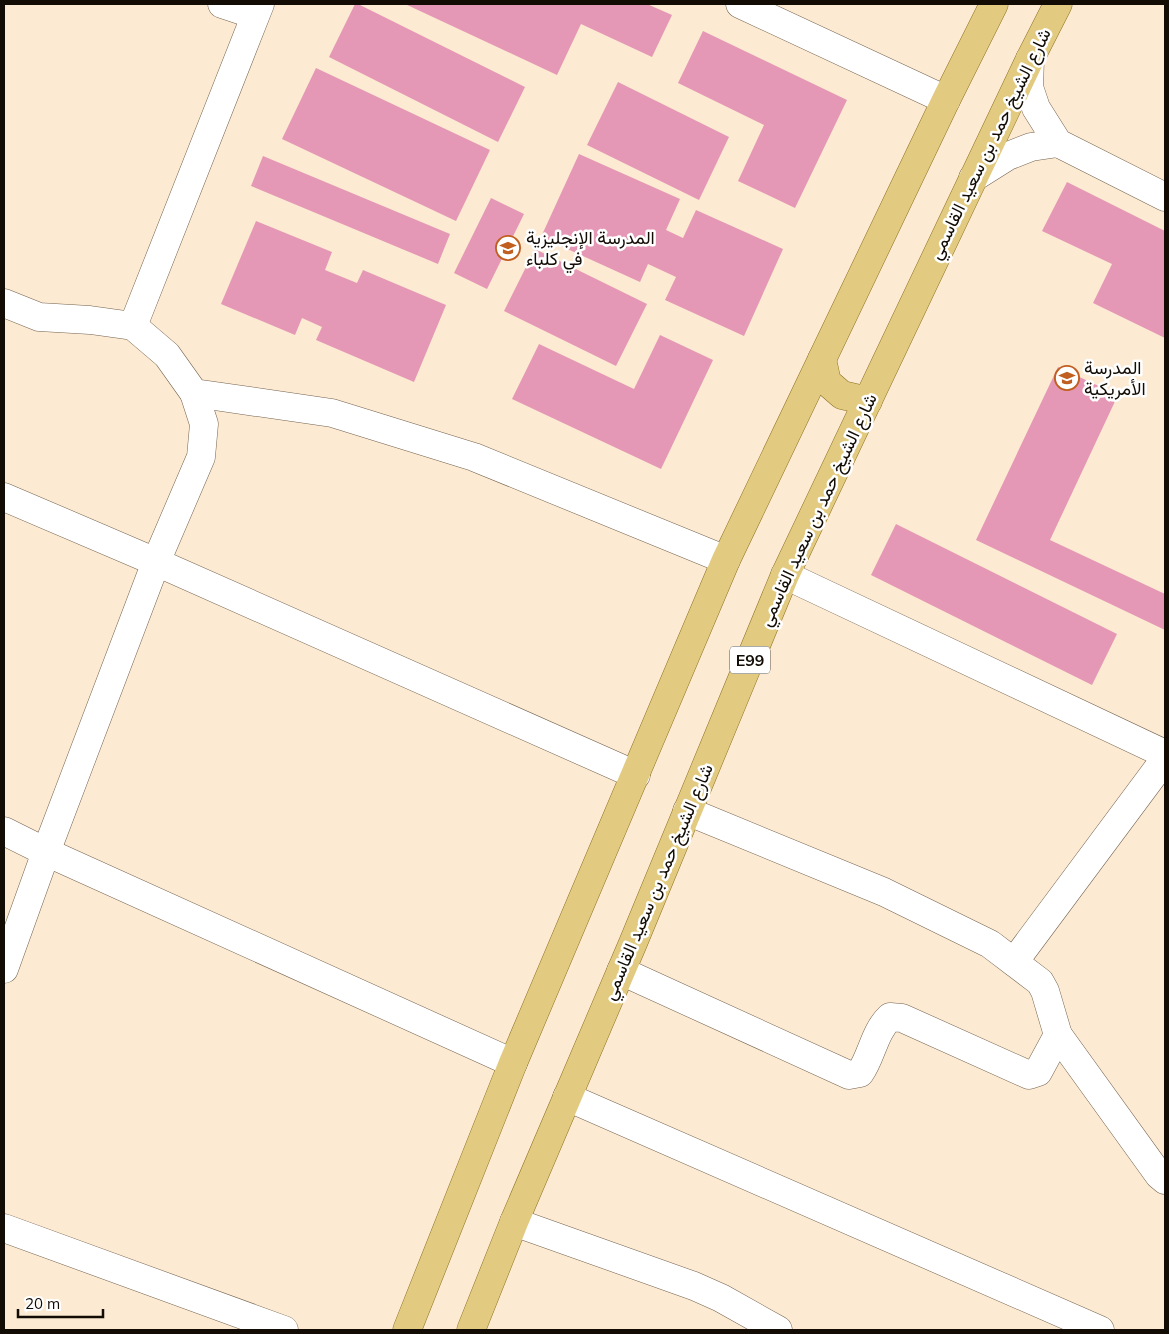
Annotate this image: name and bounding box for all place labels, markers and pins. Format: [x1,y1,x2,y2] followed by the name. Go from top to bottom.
[526,226,655,274] place label: المدرسة الإنجليزية في كلباء
[495,235,521,261] school or university icon: المدرسة الإنجليزية في كلباء
[1084,356,1146,400] place label: المدرسة الأمريكية
[1054,365,1080,391] school or university icon: المدرسة الأمريكية

